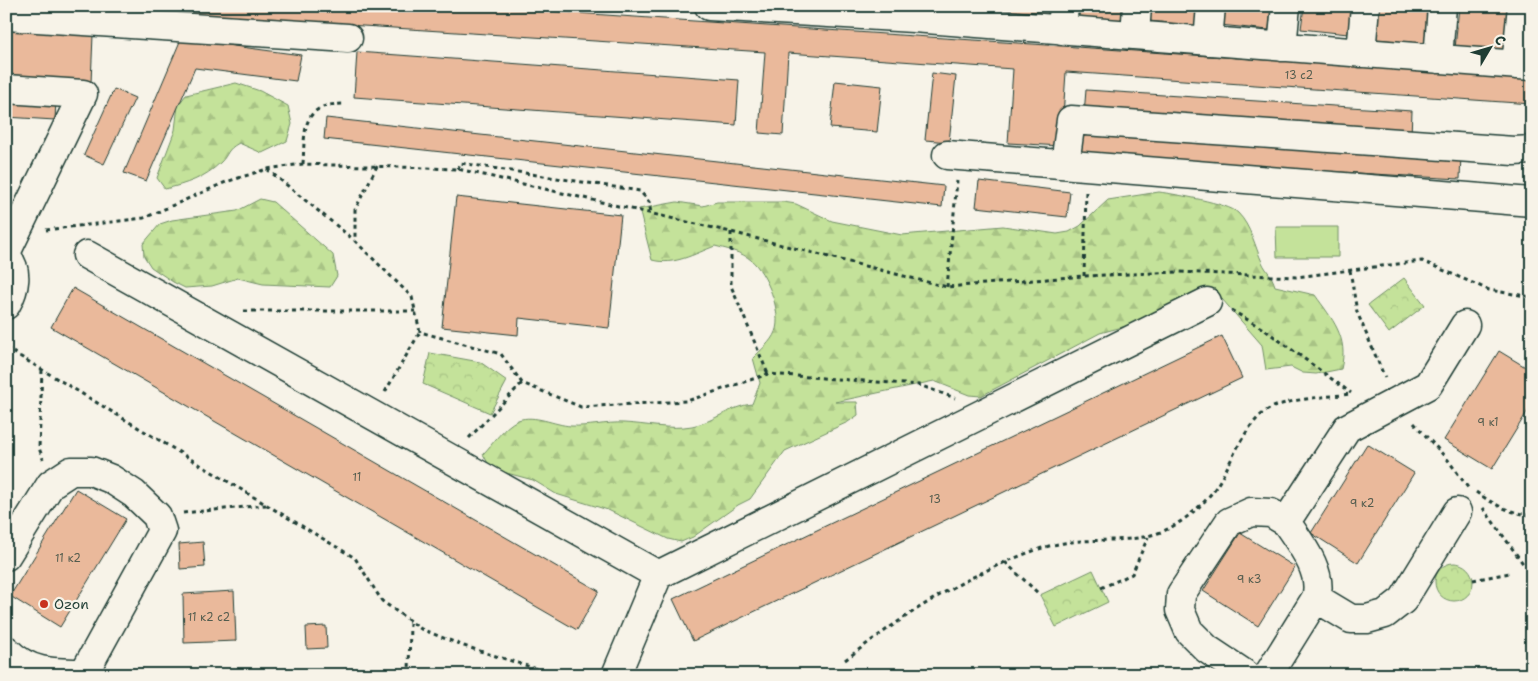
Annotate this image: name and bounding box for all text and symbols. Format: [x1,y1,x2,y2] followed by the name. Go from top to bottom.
[1466,22,1516,72] north arrow
[1491,31,1510,49] text: С
[1285,68,1313,83] house number: 13 с2
[1477,415,1499,430] house number: 9 к1
[353,470,361,485] house number: 11
[929,492,941,507] house number: 13
[1350,496,1374,511] house number: 9 к2
[55,551,81,566] house number: 11 к2
[1237,572,1261,587] house number: 9 к3
[54,595,89,613] place label: Ozon
[38,598,50,610] marker: Ozon
[188,610,230,625] house number: 11 к2 с2

